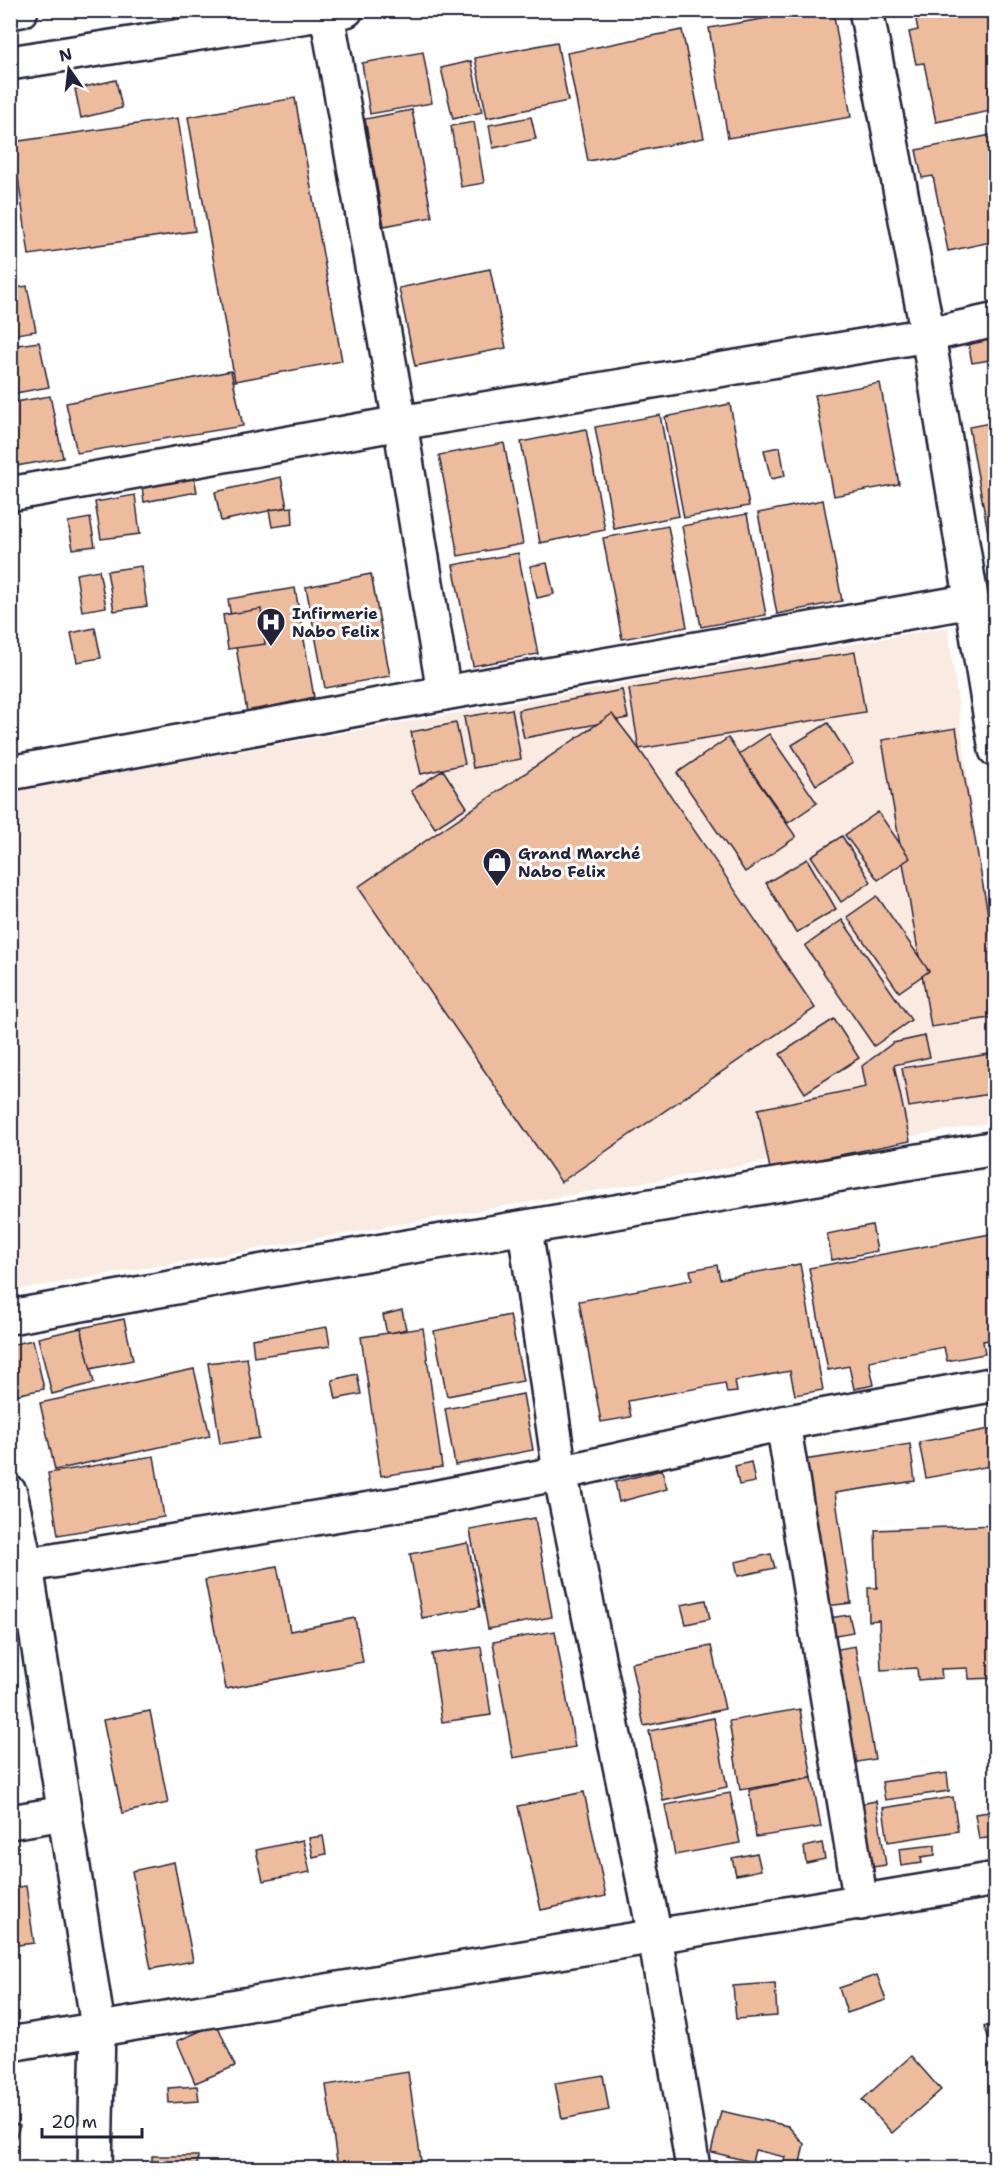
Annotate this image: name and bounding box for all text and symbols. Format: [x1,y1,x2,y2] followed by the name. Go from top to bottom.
[39,39,99,99] north arrow
[57,43,74,67] text: N
[292,603,379,642] place label: Infirmerie Nabo Felix
[255,606,287,648] hospital icon: Infirmerie Nabo Felix
[518,843,641,882] place label: Grand Marché Nabo Felix
[481,846,513,888] shop icon: Grand Marché Nabo Felix
[42,2101,142,2139] scale bar
[51,2110,97,2134] text: 20 m

